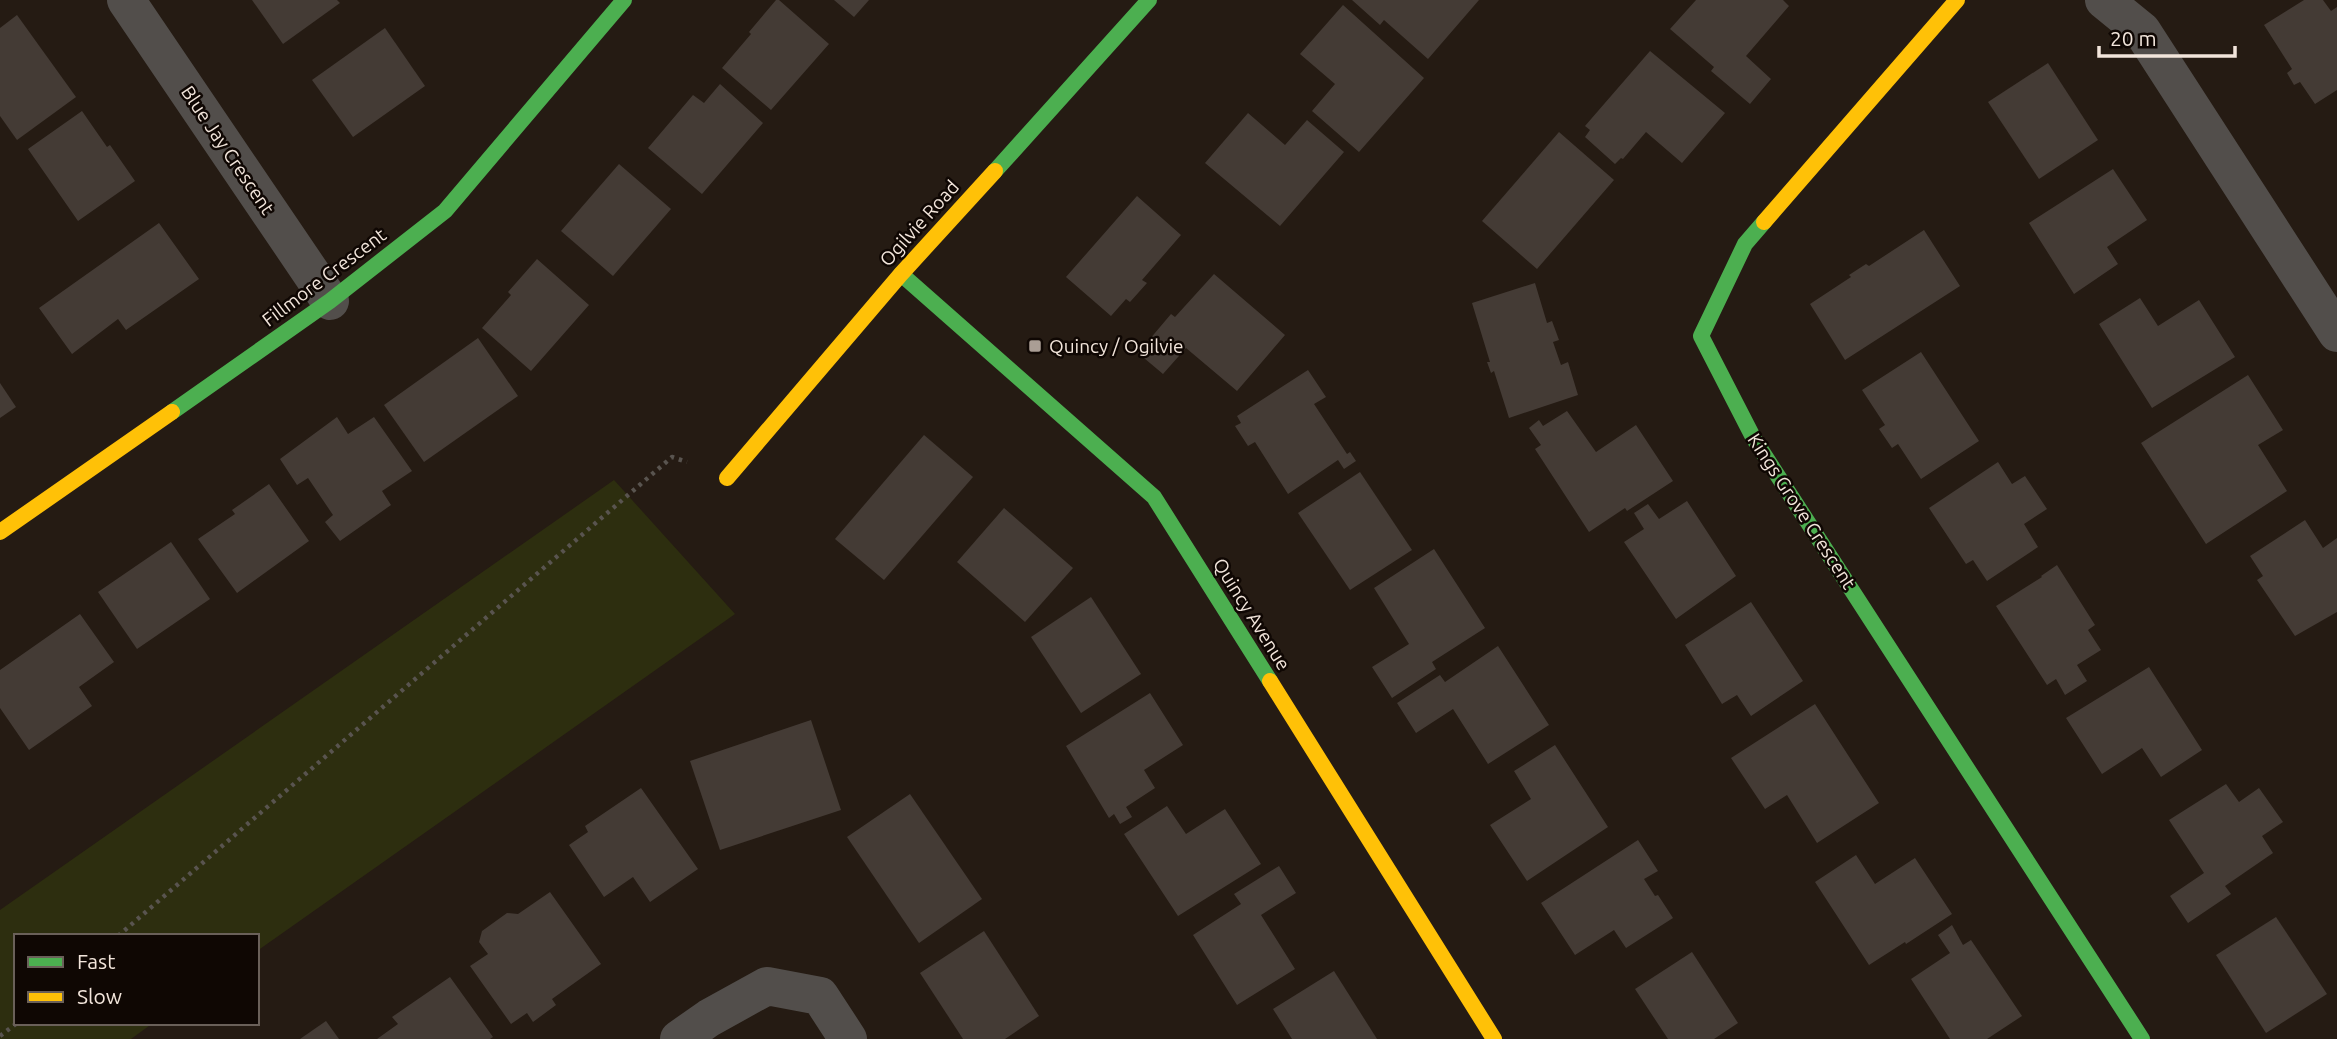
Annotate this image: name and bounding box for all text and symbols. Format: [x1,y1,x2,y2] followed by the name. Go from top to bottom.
[2099,14,2236,58] scale bar
[2110,26,2157,50] text: 20 m
[177,81,279,219] street label: Blue Jay Crescent
[875,176,963,270] street label: Ogilvie Road
[258,223,391,331] street label: Fillmore Crescent
[1049,335,1184,357] place label: Quincy / Ogilvie
[1027,338,1043,354] marker: Quincy / Ogilvie
[1743,429,1861,593] street label: Kings Grove Crescent
[1209,554,1295,674] street label: Quincy Avenue
[14,934,259,1025] legend
[77,949,115,973] text: Fast
[77,984,122,1008] text: Slow

